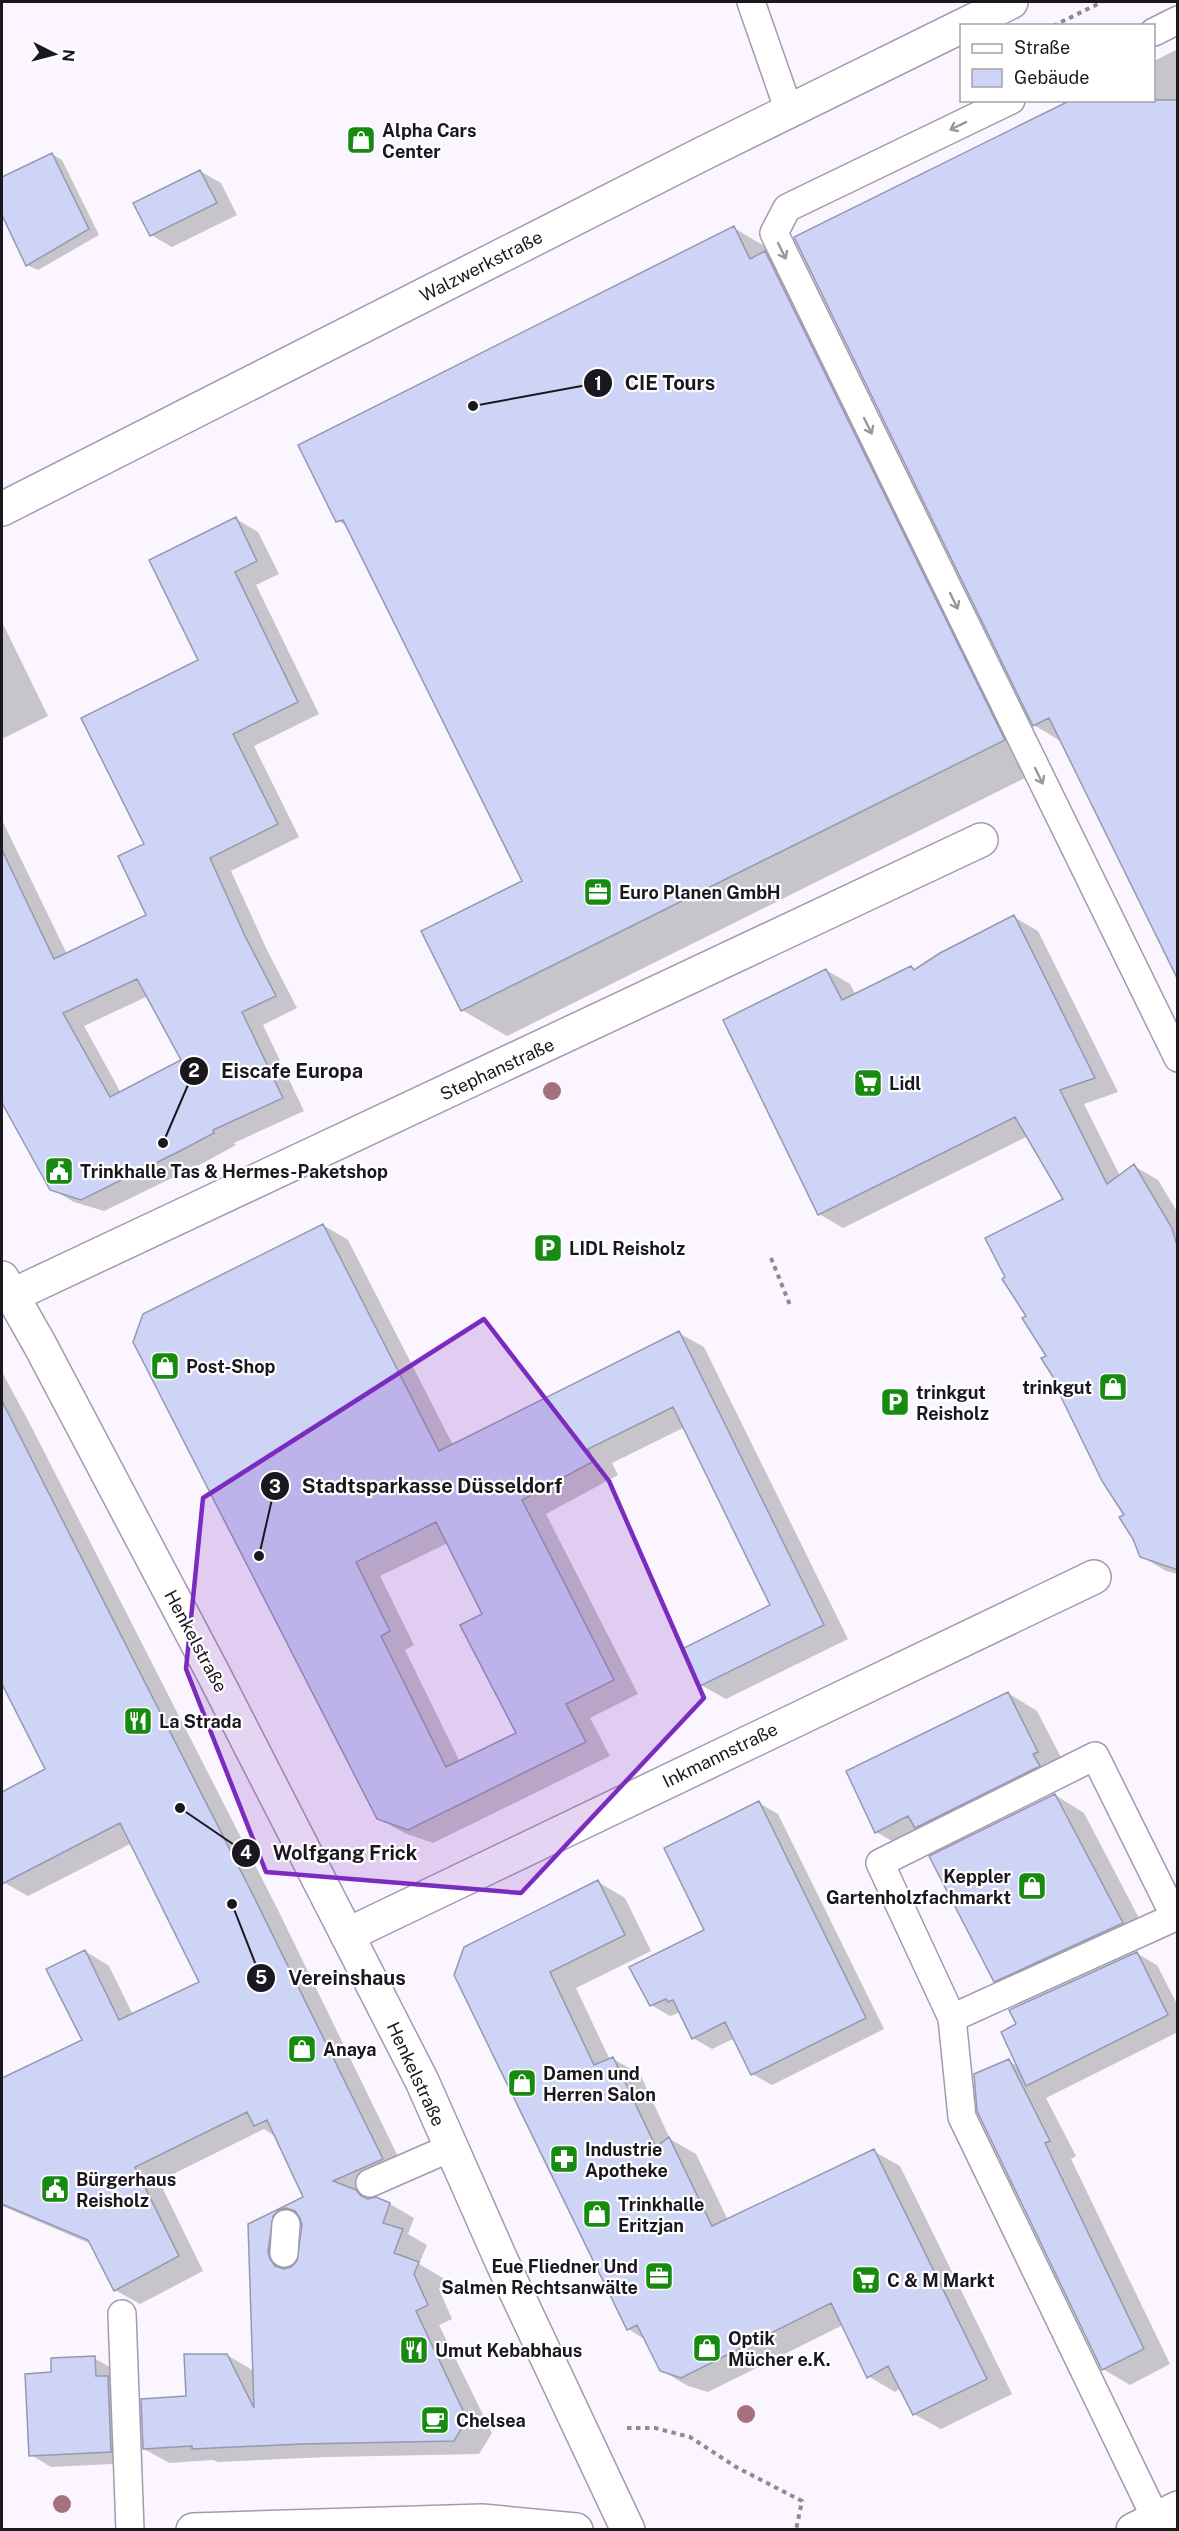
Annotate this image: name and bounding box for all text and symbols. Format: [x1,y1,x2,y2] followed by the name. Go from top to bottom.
[24,24,84,84] north arrow
[960,24,1155,102] legend
[1014,37,1070,58] text: Straße
[58,48,79,63] text: N
[1014,67,1089,88] text: Gebäude
[382,120,476,162] place label: Alpha Cars Center
[950,121,968,132] one-way arrow
[345,124,377,156] shop icon: Alpha Cars Center
[416,226,546,306] street label: Walzwerkstraße
[777,241,788,259] one-way arrow
[583,364,728,402] callout: CIE Tours
[625,371,715,395] text: CIE Tours
[594,373,602,394] text: 1
[862,416,874,434] one-way arrow
[948,591,960,609] one-way arrow
[1034,766,1046,784] one-way arrow
[582,876,614,908] office icon: Euro Planen GmbH
[619,882,781,903] place label: Euro Planen GmbH
[437,1033,557,1105] street label: Stephanstraße
[179,1052,375,1090] callout: Eiscafe Europa
[221,1059,363,1083] text: Eiscafe Europa
[188,1060,200,1081] text: 2
[852,1067,884,1099] supermarket icon: Lidl
[889,1073,921,1094] place label: Lidl
[43,1155,75,1187] public building icon: Trinkhalle Tas & Hermes-Paketshop
[80,1161,388,1182] place label: Trinkhalle Tas & Hermes-Paketshop
[532,1232,564,1264] parking icon: LIDL Reisholz
[569,1238,685,1259] place label: LIDL Reisholz
[149,1350,181,1382] shop icon: Post-Shop
[186,1356,276,1377] place label: Post-Shop
[1097,1371,1129,1403] shop icon: trinkgut
[1022,1377,1092,1398] place label: trinkgut
[916,1382,989,1424] place label: trinkgut Reisholz
[879,1386,911,1418] parking icon: trinkgut Reisholz
[260,1467,574,1505] callout: Stadtsparkasse Düsseldorf
[302,1474,562,1498] text: Stadtsparkasse Düsseldorf
[269,1476,281,1497] text: 3
[160,1586,232,1696] street label: Henkelstraße
[122,1705,154,1737] restaurant icon: La Strada
[159,1711,242,1732] place label: La Strada
[659,1718,781,1792] street label: Inkmannstraße
[231,1834,430,1872] callout: Wolfgang Frick
[273,1841,418,1865] text: Wolfgang Frick
[240,1842,252,1863] text: 4
[826,1866,1012,1908] place label: Keppler Gartenholzfachmarkt
[1016,1870,1048,1902] shop icon: Keppler Gartenholzfachmarkt
[246,1959,418,1997] callout: Vereinshaus
[288,1966,406,1990] text: Vereinshaus
[255,1967,267,1988] text: 5
[383,2018,449,2130] street label: Henkelstraße
[286,2033,318,2065] shop icon: Anaya
[323,2039,377,2060] place label: Anaya
[543,2063,656,2105] place label: Damen und Herren Salon
[506,2067,538,2099] shop icon: Damen und Herren Salon
[585,2139,668,2181] place label: Industrie Apotheke
[548,2143,580,2175] pharmacy icon: Industrie Apotheke
[76,2169,176,2211] place label: Bürgerhaus Reisholz
[39,2173,71,2205] public building icon: Bürgerhaus Reisholz
[618,2194,704,2236] place label: Trinkhalle Eritzjan
[581,2198,613,2230] shop icon: Trinkhalle Eritzjan
[441,2256,638,2298] place label: Eue Fliedner Und Salmen Rechtsanwälte
[643,2260,675,2292] office icon: Eue Fliedner Und Salmen Rechtsanwälte
[850,2264,882,2296] supermarket icon: C & M Markt
[887,2270,995,2291] place label: C & M Markt
[728,2328,831,2370] place label: Optik Mücher e.K.
[691,2332,723,2364] shop icon: Optik Mücher e.K.
[398,2334,430,2366] restaurant icon: Umut Kebabhaus
[435,2340,582,2361] place label: Umut Kebabhaus
[419,2404,451,2436] cafe icon: Chelsea
[456,2410,526,2431] place label: Chelsea

